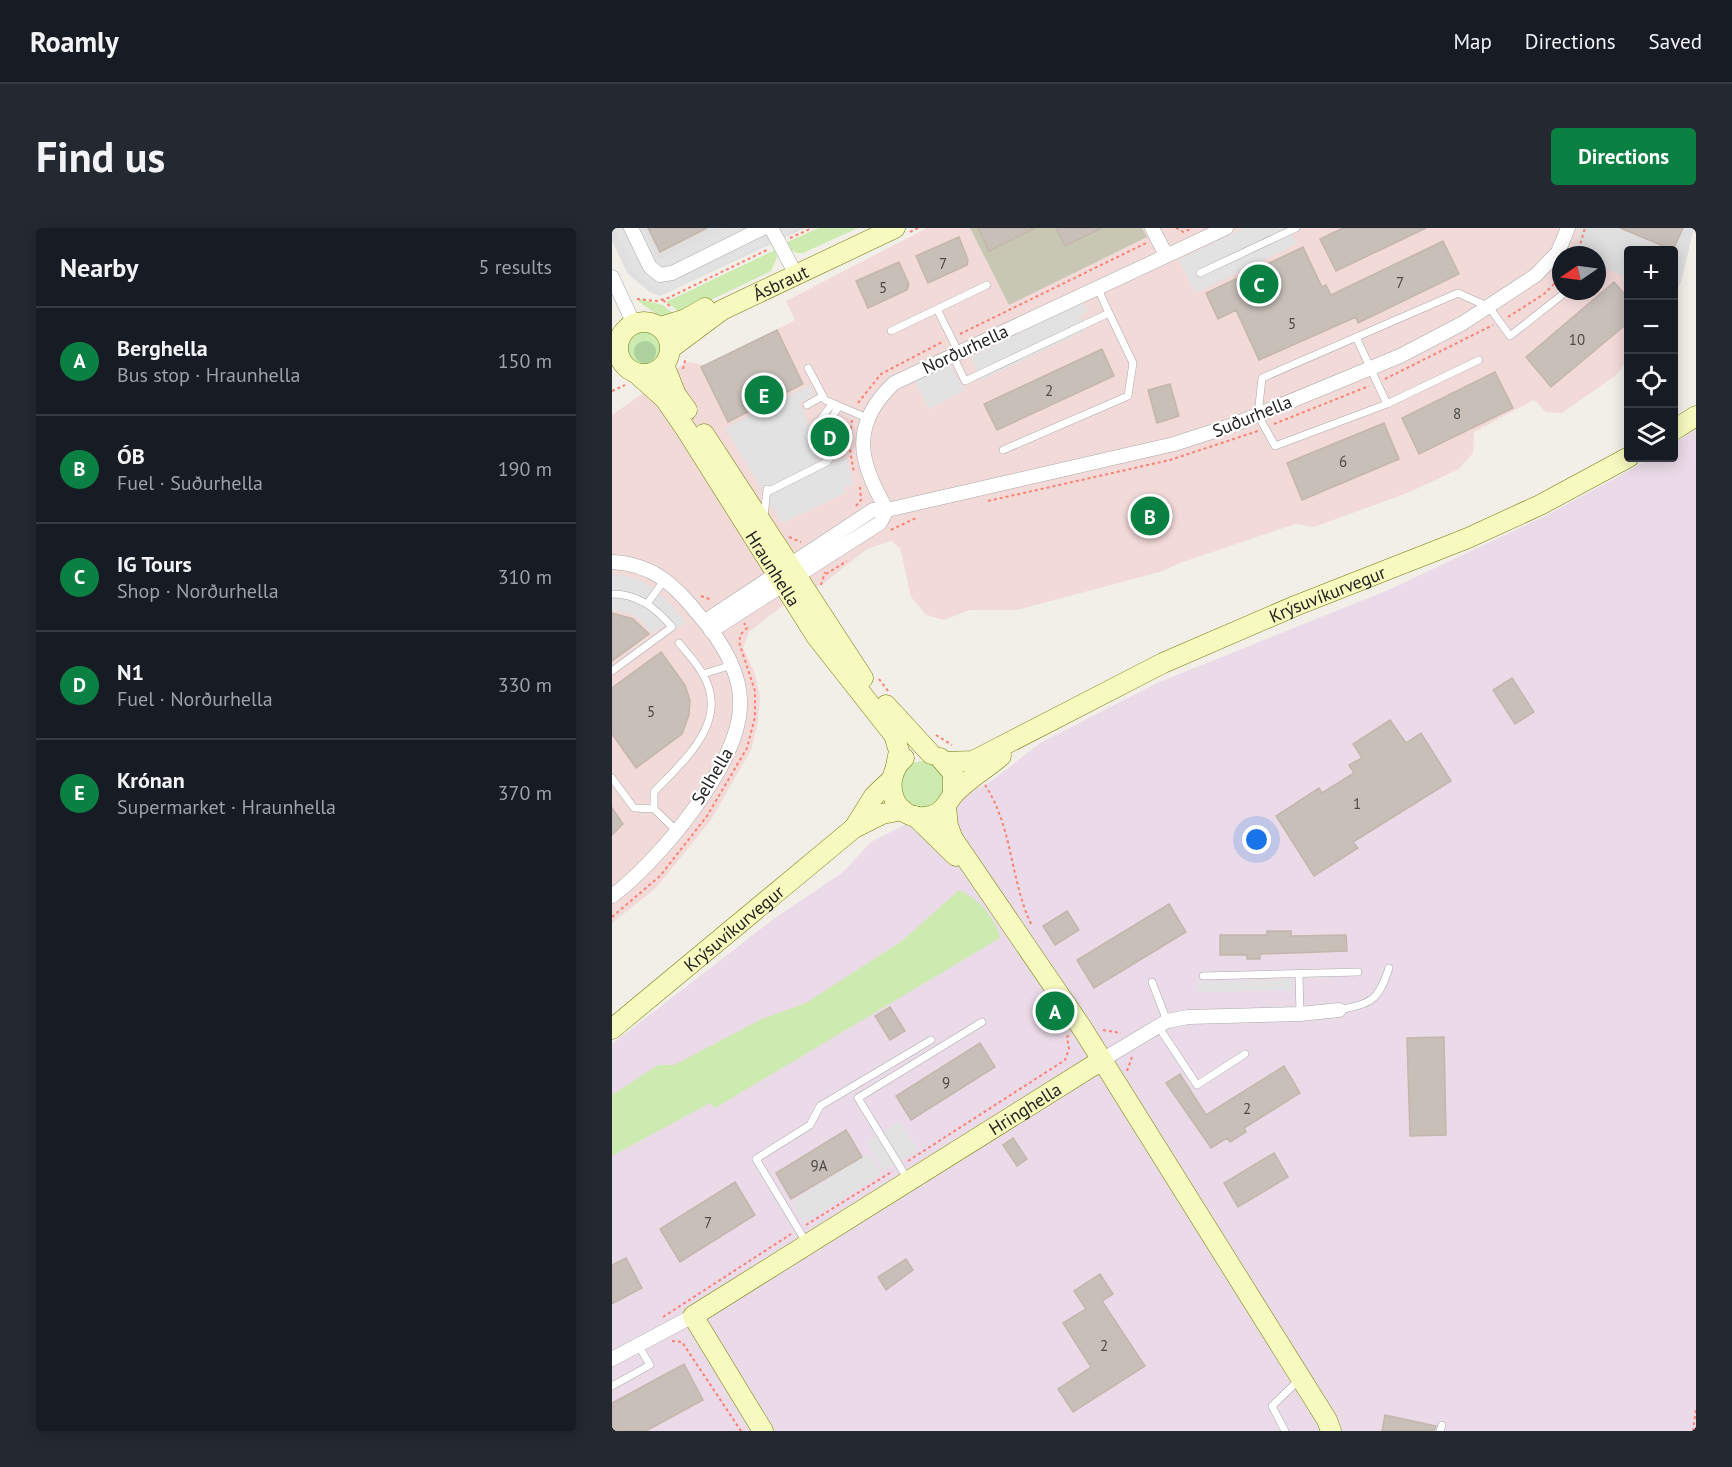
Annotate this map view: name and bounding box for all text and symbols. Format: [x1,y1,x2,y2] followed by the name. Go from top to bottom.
[30,23,119,60] text: Roamly
[1453,28,1492,55] text: Map
[1525,28,1616,55] text: Directions
[1649,28,1702,55] text: Saved
[1551,128,1696,185] button: Directions
[36,129,165,184] text: Find us
[1552,246,1606,300] north arrow
[1624,246,1678,462] map controls
[1624,246,1678,300] button: +
[60,251,138,284] text: Nearby
[479,254,552,280] text: 5 results
[939,254,947,273] house number: 7
[749,259,812,305] street label: Ásbraut
[1240,262,1278,306] pin: C
[1396,273,1404,292] house number: 7
[879,278,887,297] house number: 5
[1624,300,1678,354] button: −
[1288,314,1296,333] house number: 5
[918,319,1012,379] street label: Norðurhella
[1569,330,1585,349] house number: 10
[117,334,208,362] text: Berghella
[73,348,86,374] text: A
[498,348,552,374] text: 150 m
[1624,354,1678,408] button: locate
[117,362,300,388] text: Bus stop · Hraunhella
[744,372,784,418] pin: E
[1045,381,1053,400] house number: 2
[1209,390,1295,442] street label: Suðurhella
[1453,404,1461,423] house number: 8
[1624,408,1678,462] button: layers
[810,414,850,460] pin: D
[117,442,145,470] text: ÓB
[1339,452,1347,471] house number: 6
[74,456,85,482] text: B
[498,456,552,482] text: 190 m
[117,470,263,496] text: Fuel · Suðurhella
[1130,494,1170,538] pin: B
[741,526,806,610] street label: Hraunhella
[117,550,192,578] text: IG Tours
[1265,560,1389,627] street label: Krýsuvíkurvegur
[74,564,85,590] text: C
[498,564,552,590] text: 310 m
[117,578,279,604] text: Shop · Norðurhella
[117,658,144,686] text: N1
[73,672,86,698] text: D
[498,672,552,698] text: 330 m
[117,686,273,712] text: Fuel · Norðurhella
[647,702,655,721] house number: 5
[686,743,738,809] street label: Selhella
[117,766,185,794] text: Krónan
[74,780,85,806] text: E
[498,780,552,806] text: 370 m
[117,794,336,820] text: Supermarket · Hraunhella
[1353,794,1361,813] house number: 1
[1242,825,1271,854] your location
[679,880,788,976] street label: Krýsuvíkurvegur
[1036,988,1074,1034] pin: A
[942,1073,950,1092] house number: 9
[984,1077,1065,1140] street label: Hringhella
[1243,1099,1251,1118] house number: 2
[811,1156,828,1175] house number: 9A
[704,1213,712,1232] house number: 7
[1100,1336,1108,1355] house number: 2

